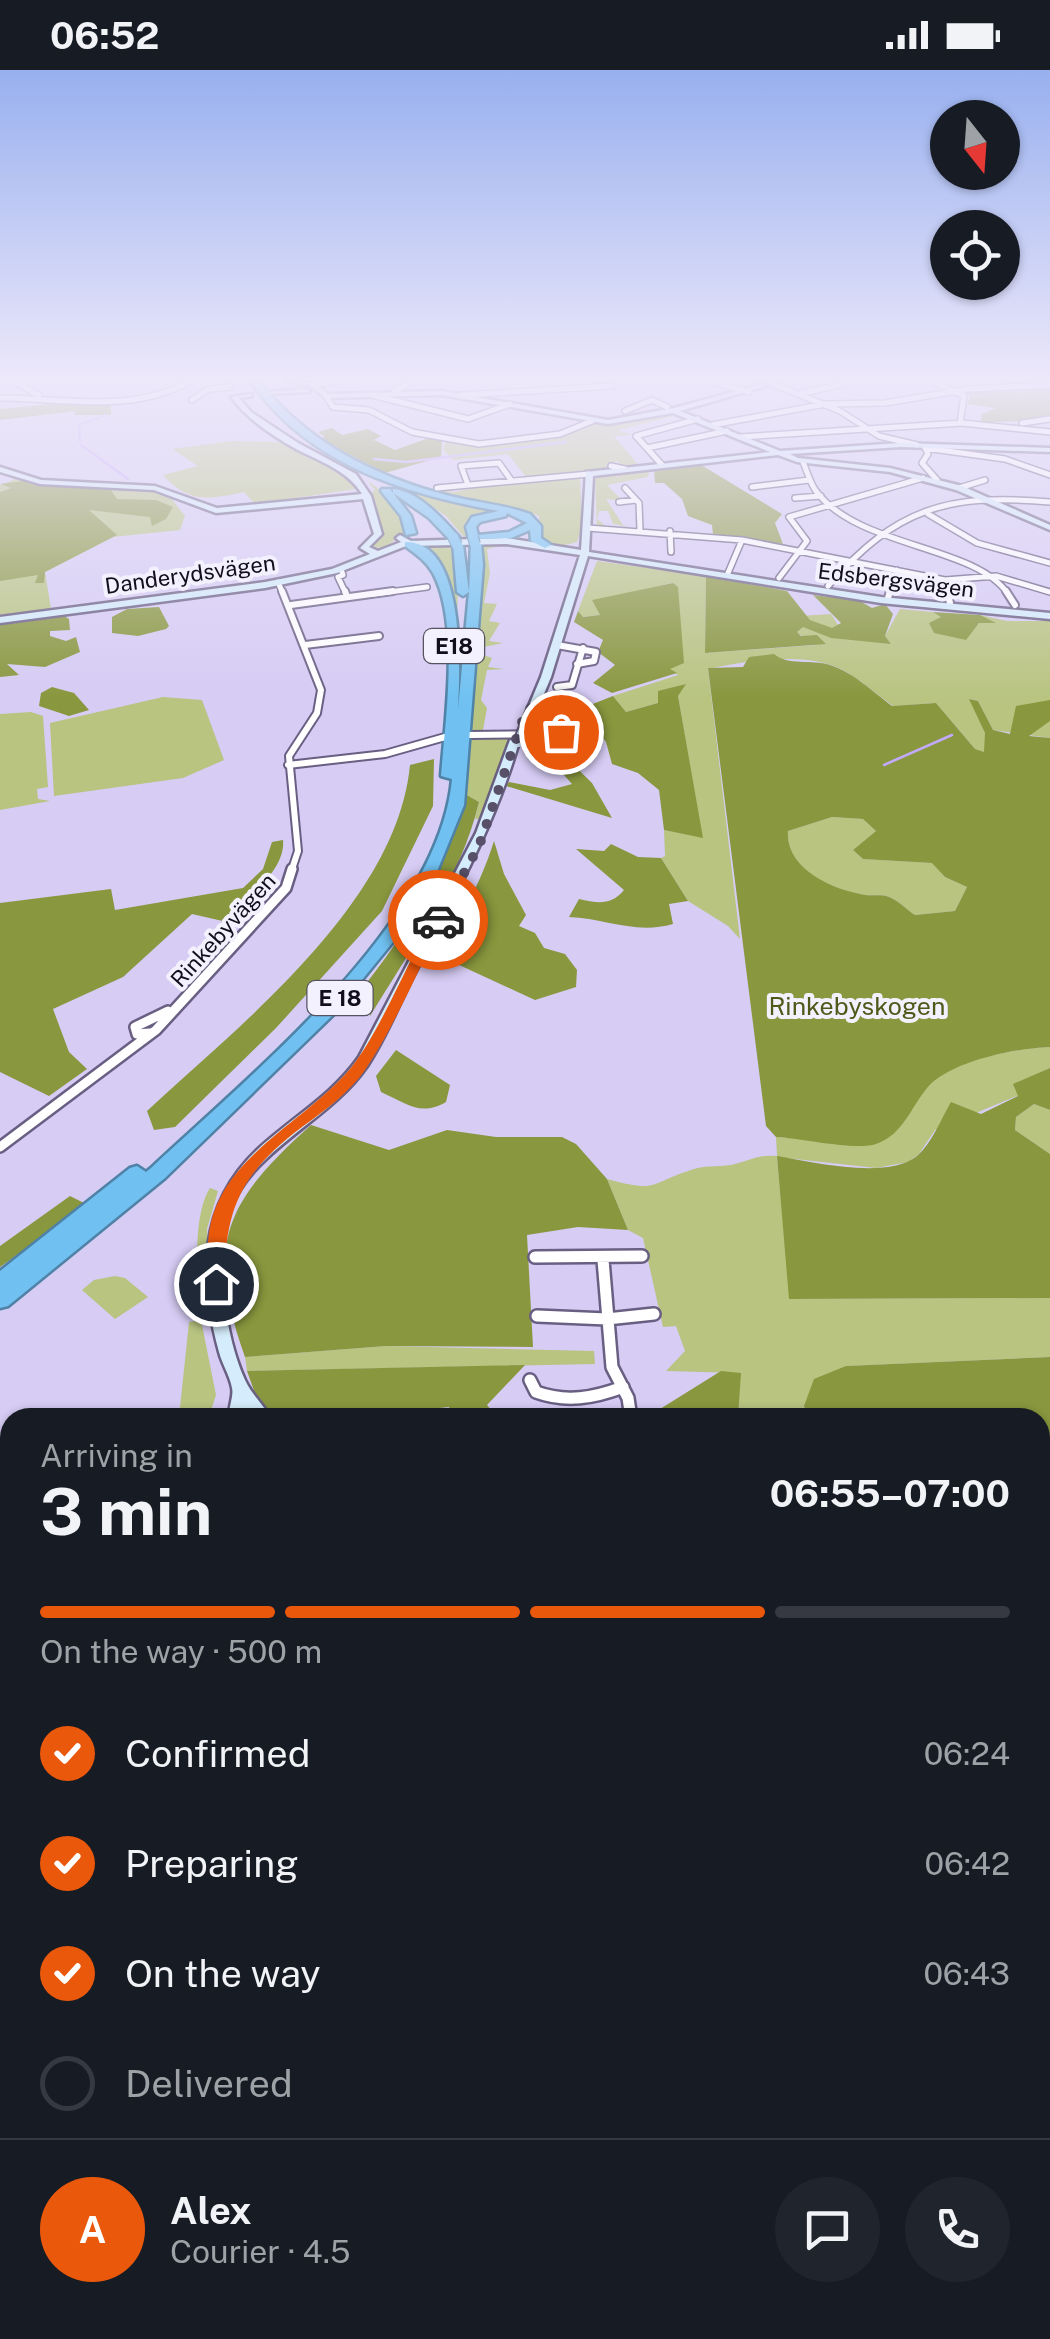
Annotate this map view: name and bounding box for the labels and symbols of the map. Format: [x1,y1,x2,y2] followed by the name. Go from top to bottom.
[930,100,1020,190] north arrow
[103,549,277,599] street label: Danderydsvägen
[816,558,976,602] street label: Edsbergsvägen
[424,629,484,663] road number: E18
[519,690,604,775] pin
[165,868,281,992] street label: Rinkebyvägen
[388,870,488,970] courier
[308,981,372,1015] road number: E 18
[769,991,945,1021] park label: Rinkebyskogen
[174,1242,259,1327] pin

